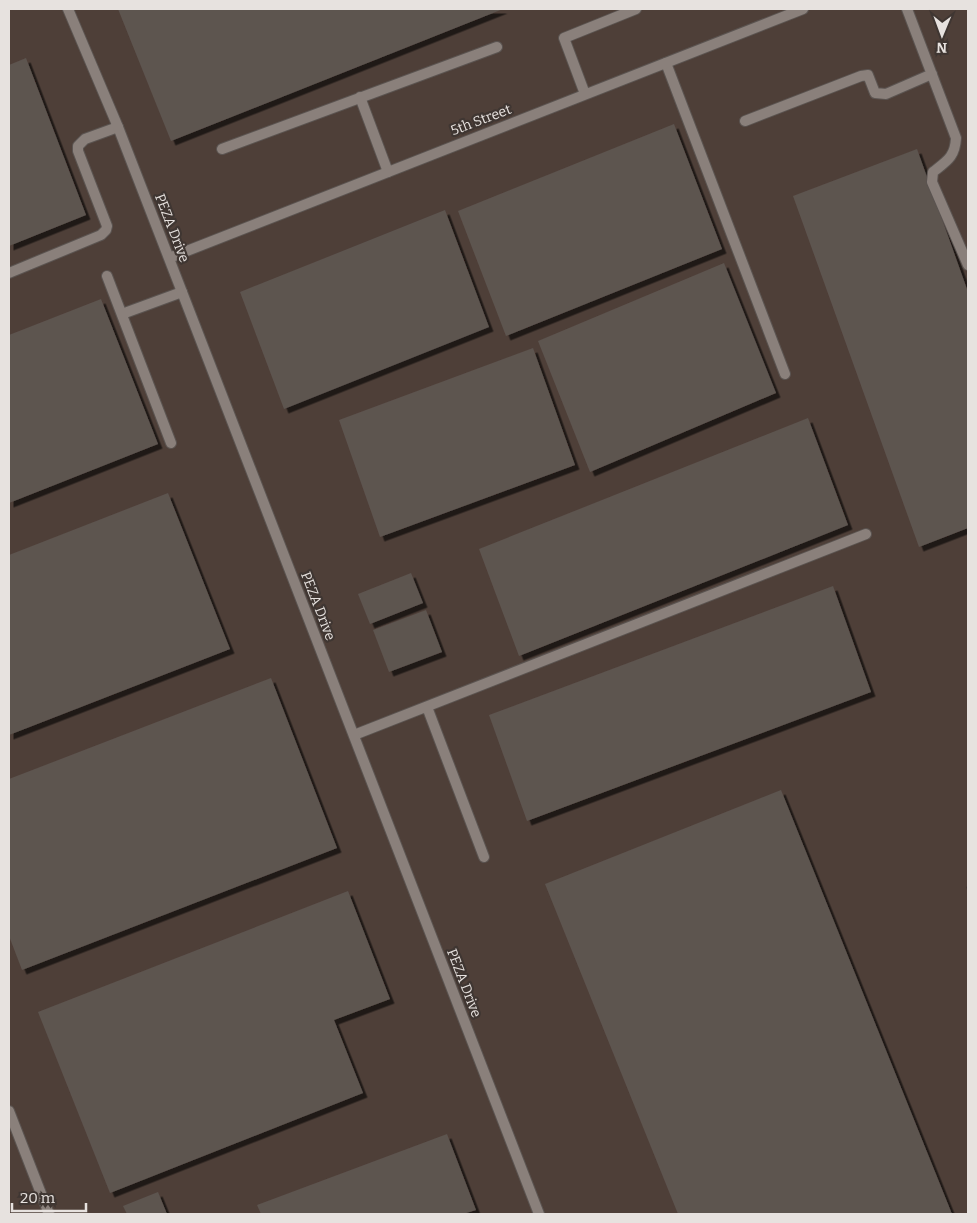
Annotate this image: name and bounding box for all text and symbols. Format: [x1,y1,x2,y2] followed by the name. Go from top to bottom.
[917,10,967,60] north arrow
[936,39,947,56] text: N
[448,101,514,139] street label: 5th Street
[151,191,193,265] street label: PEZA Drive
[297,569,339,643] street label: PEZA Drive
[443,946,485,1020] street label: PEZA Drive
[12,1180,86,1212] scale bar
[20,1189,56,1207] text: 20 m

